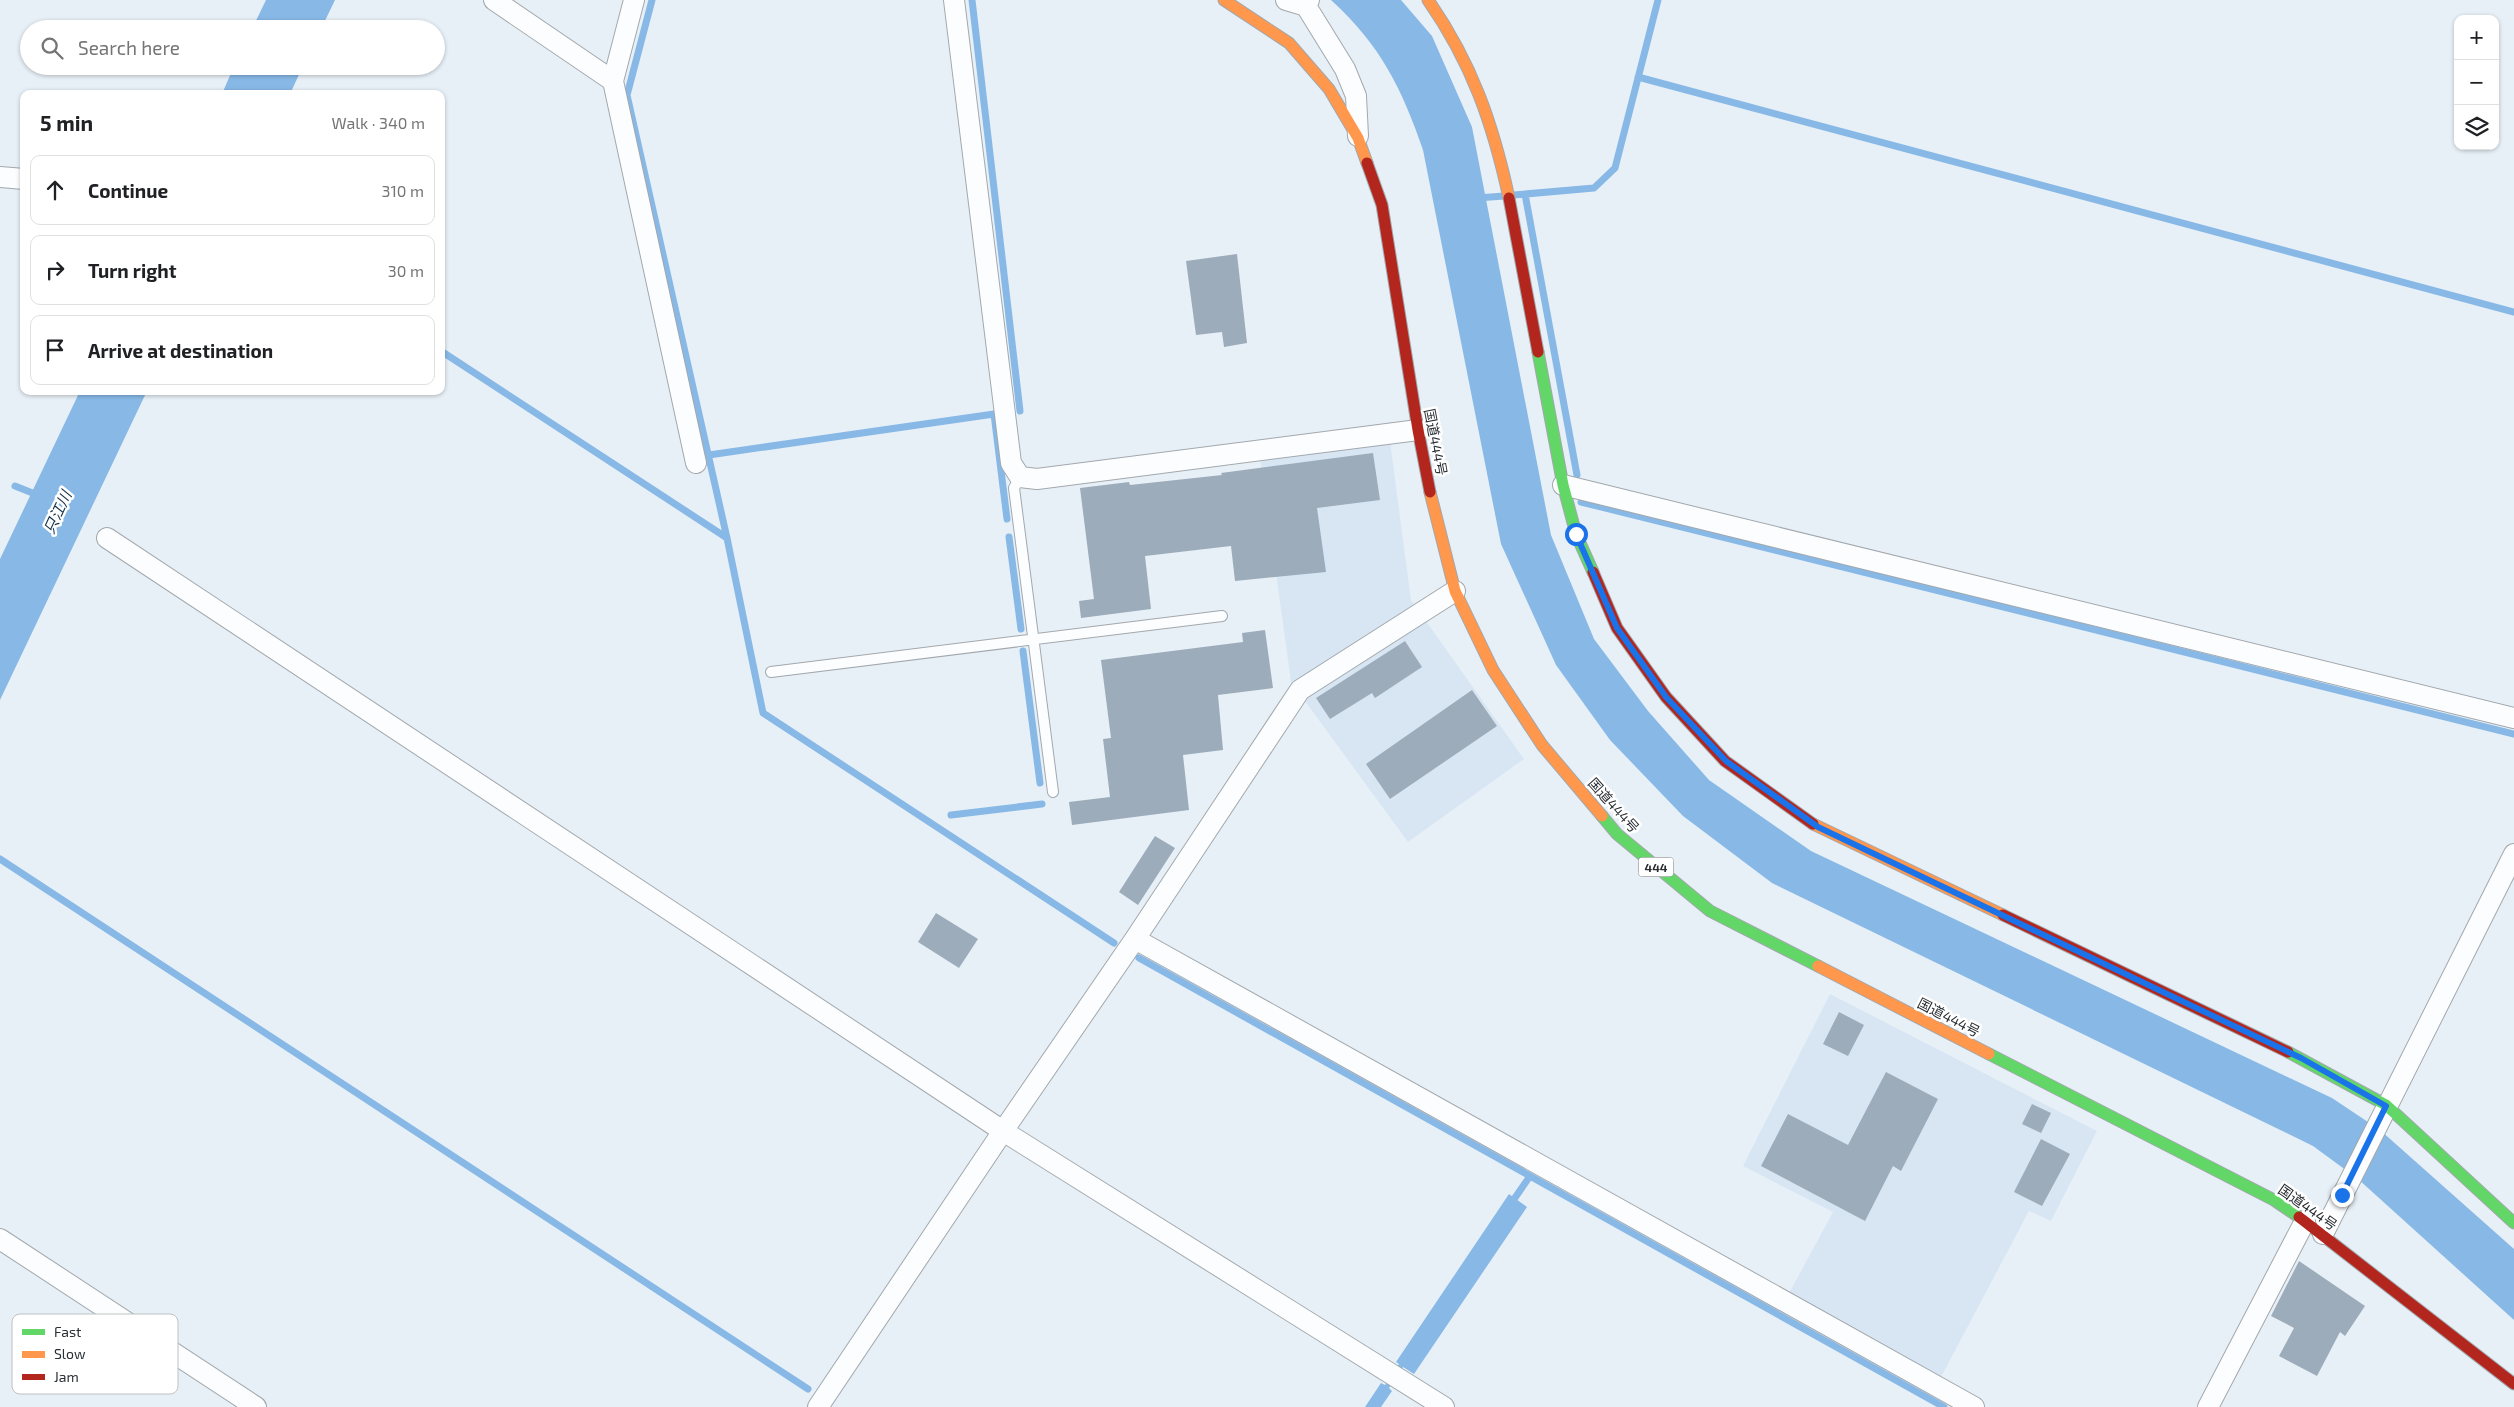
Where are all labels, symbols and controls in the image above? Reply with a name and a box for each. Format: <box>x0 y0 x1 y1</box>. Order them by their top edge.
map controls <box>2454 15 2499 150</box>
button: + <box>2454 15 2499 60</box>
search box <box>20 20 445 75</box>
icon: search <box>38 34 66 62</box>
text: Search here <box>78 36 180 59</box>
button: − <box>2454 60 2499 105</box>
button: layers <box>2454 105 2499 150</box>
text: 5 min <box>40 110 93 135</box>
text: Walk · 340 m <box>332 113 425 132</box>
icon: ahead <box>41 176 69 204</box>
text: Continue <box>88 179 168 202</box>
text: 310 m <box>382 181 424 200</box>
icon: right <box>41 256 69 284</box>
text: Turn right <box>88 259 176 282</box>
text: 30 m <box>388 261 424 280</box>
icon: arrive <box>41 336 69 364</box>
text: Arrive at destination <box>88 339 273 362</box>
street label: 国道444号 <box>1421 407 1451 477</box>
water label: 只江川 <box>39 486 76 536</box>
route start <box>1565 523 1588 546</box>
street label: 国道444号 <box>1585 774 1643 836</box>
road number: 444 <box>1638 858 1674 876</box>
street label: 国道444号 <box>1915 994 1983 1040</box>
street label: 国道444号 <box>2275 1181 2341 1233</box>
route end <box>2331 1184 2354 1207</box>
legend <box>12 1314 178 1394</box>
text: Fast <box>54 1323 81 1340</box>
text: Slow <box>54 1345 86 1362</box>
text: Jam <box>54 1368 79 1385</box>

